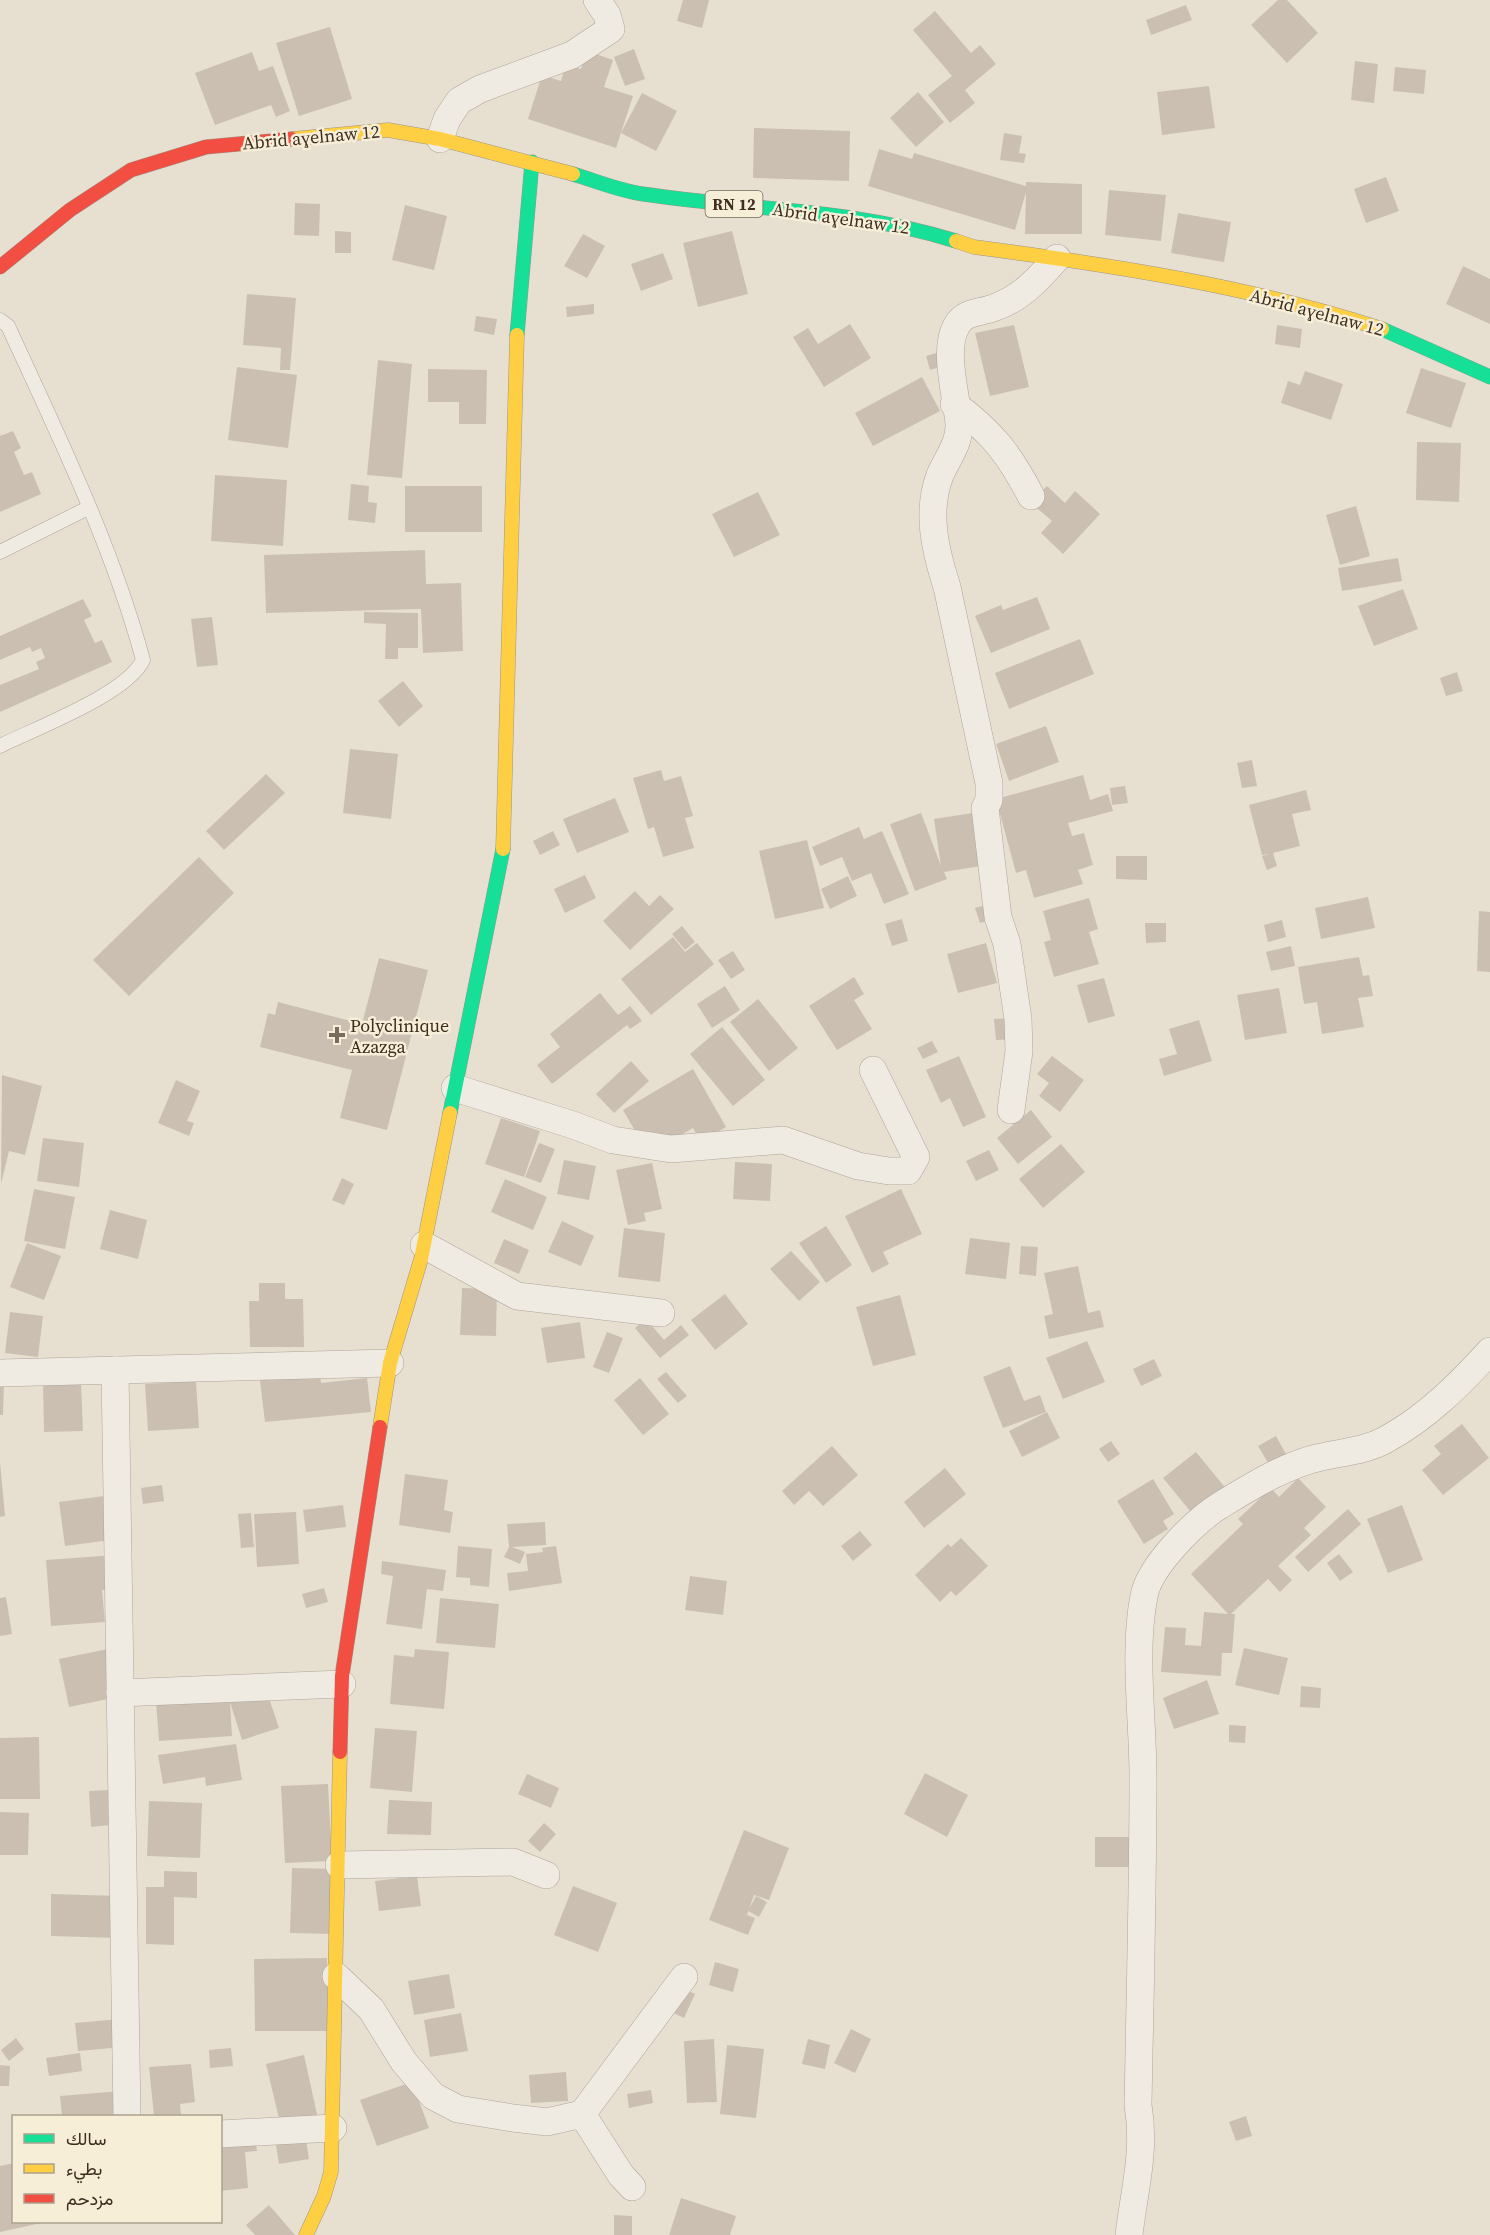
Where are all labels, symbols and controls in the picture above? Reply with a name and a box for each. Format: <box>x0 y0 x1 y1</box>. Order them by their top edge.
street label: Abrid aɣelnaw 12 <box>241 119 381 155</box>
road number: RN 12 <box>706 191 762 217</box>
street label: Abrid aɣelnaw 12 <box>771 196 911 240</box>
street label: Abrid aɣelnaw 12 <box>1247 282 1387 342</box>
place label: Polyclinique Azazga <box>350 1013 449 1059</box>
marker: Polyclinique Azazga <box>328 1026 346 1044</box>
legend <box>12 2115 222 2223</box>
text: سالك <box>66 2126 106 2151</box>
text: بطيء <box>66 2156 102 2184</box>
text: مزدحم <box>66 2186 113 2211</box>

